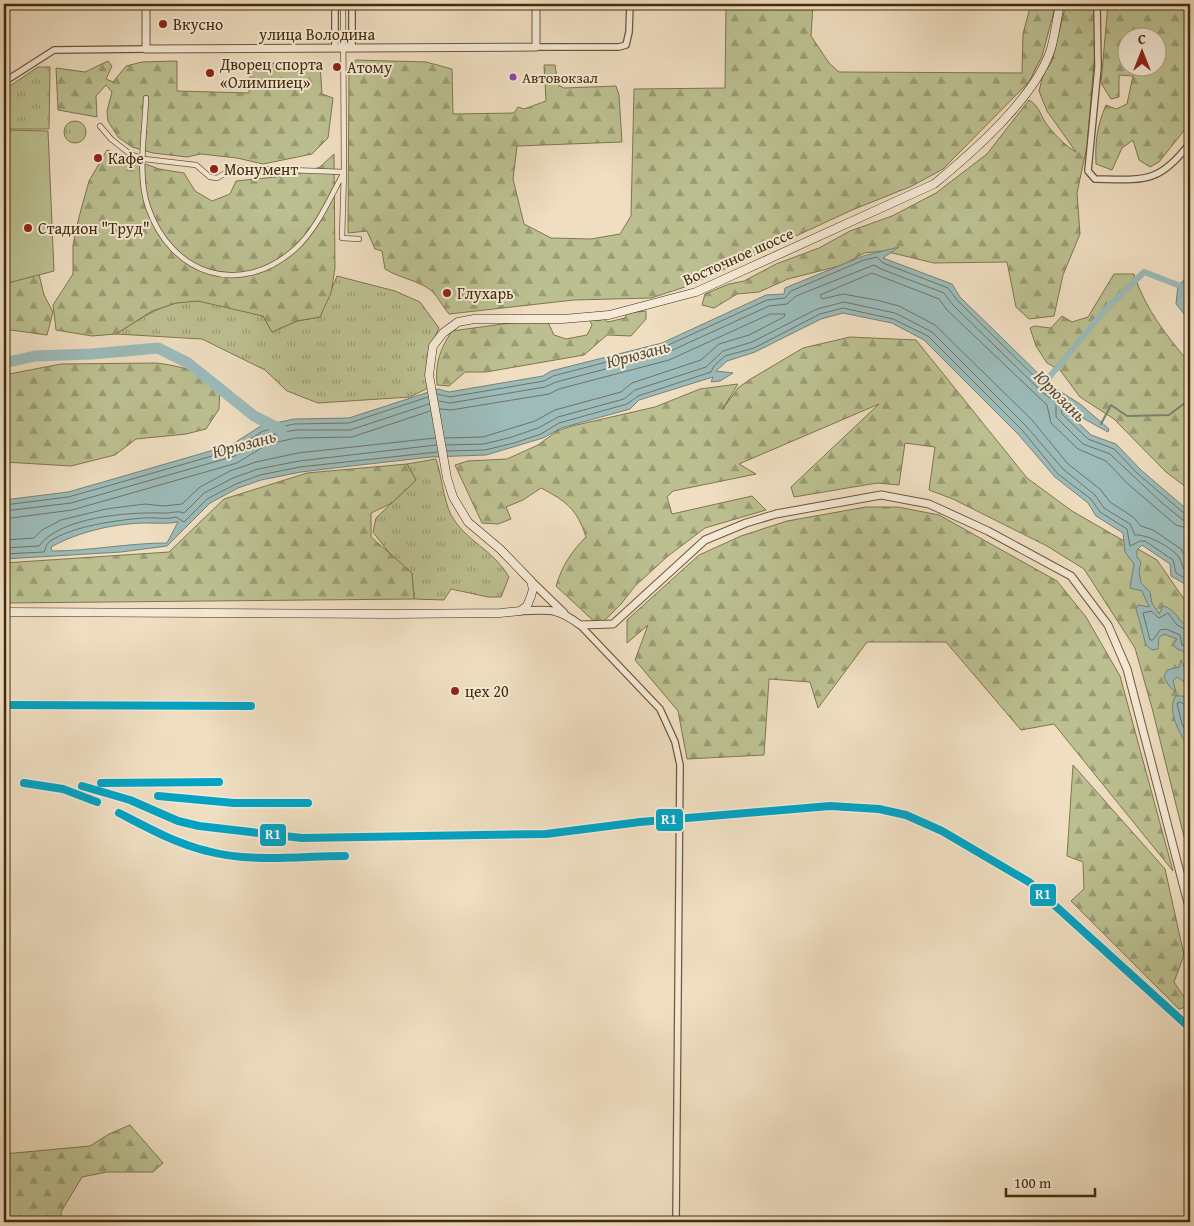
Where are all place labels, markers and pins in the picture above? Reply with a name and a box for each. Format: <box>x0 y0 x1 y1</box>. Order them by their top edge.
place label: Вкусно <box>173 12 223 36</box>
marker: Вкусно <box>157 18 169 30</box>
place label: Дворец спорта «Олимпиец» <box>219 52 324 94</box>
place label: Атому <box>347 55 392 79</box>
marker: Атому <box>331 61 343 73</box>
marker: Дворец спорта «Олимпиец» <box>204 67 216 79</box>
place label: Автовокзал <box>522 67 598 88</box>
marker: Автовокзал <box>508 72 518 82</box>
place label: Кафе <box>108 146 144 170</box>
marker: Кафе <box>92 152 104 164</box>
place label: Монумент <box>224 157 298 181</box>
marker: Монумент <box>208 163 220 175</box>
place label: Стадион "Труд" <box>38 216 150 240</box>
marker: Стадион "Труд" <box>22 222 34 234</box>
place label: Глухарь <box>457 281 514 305</box>
marker: Глухарь <box>441 287 453 299</box>
place label: цех 20 <box>465 679 509 703</box>
marker: цех 20 <box>449 685 461 697</box>

